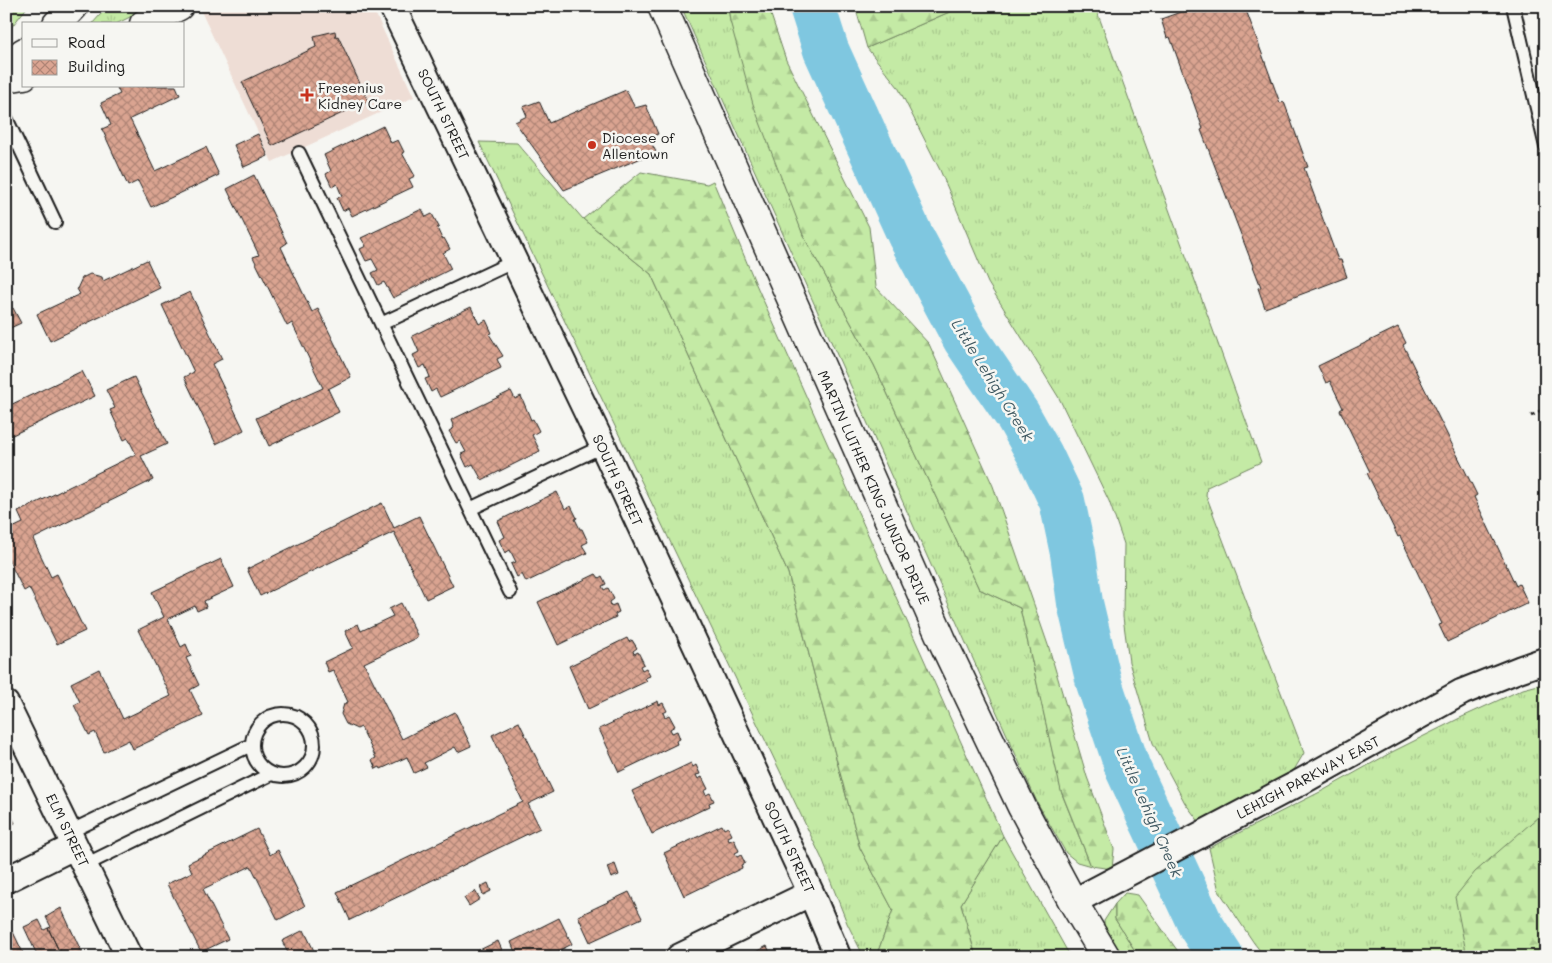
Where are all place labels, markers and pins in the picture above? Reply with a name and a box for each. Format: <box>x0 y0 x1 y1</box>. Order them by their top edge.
place label: Fresenius Kidney Care <box>318 78 402 113</box>
marker: Fresenius Kidney Care <box>300 88 314 102</box>
place label: Diocese of Allentown <box>602 128 675 163</box>
marker: Diocese of Allentown <box>586 139 598 151</box>

